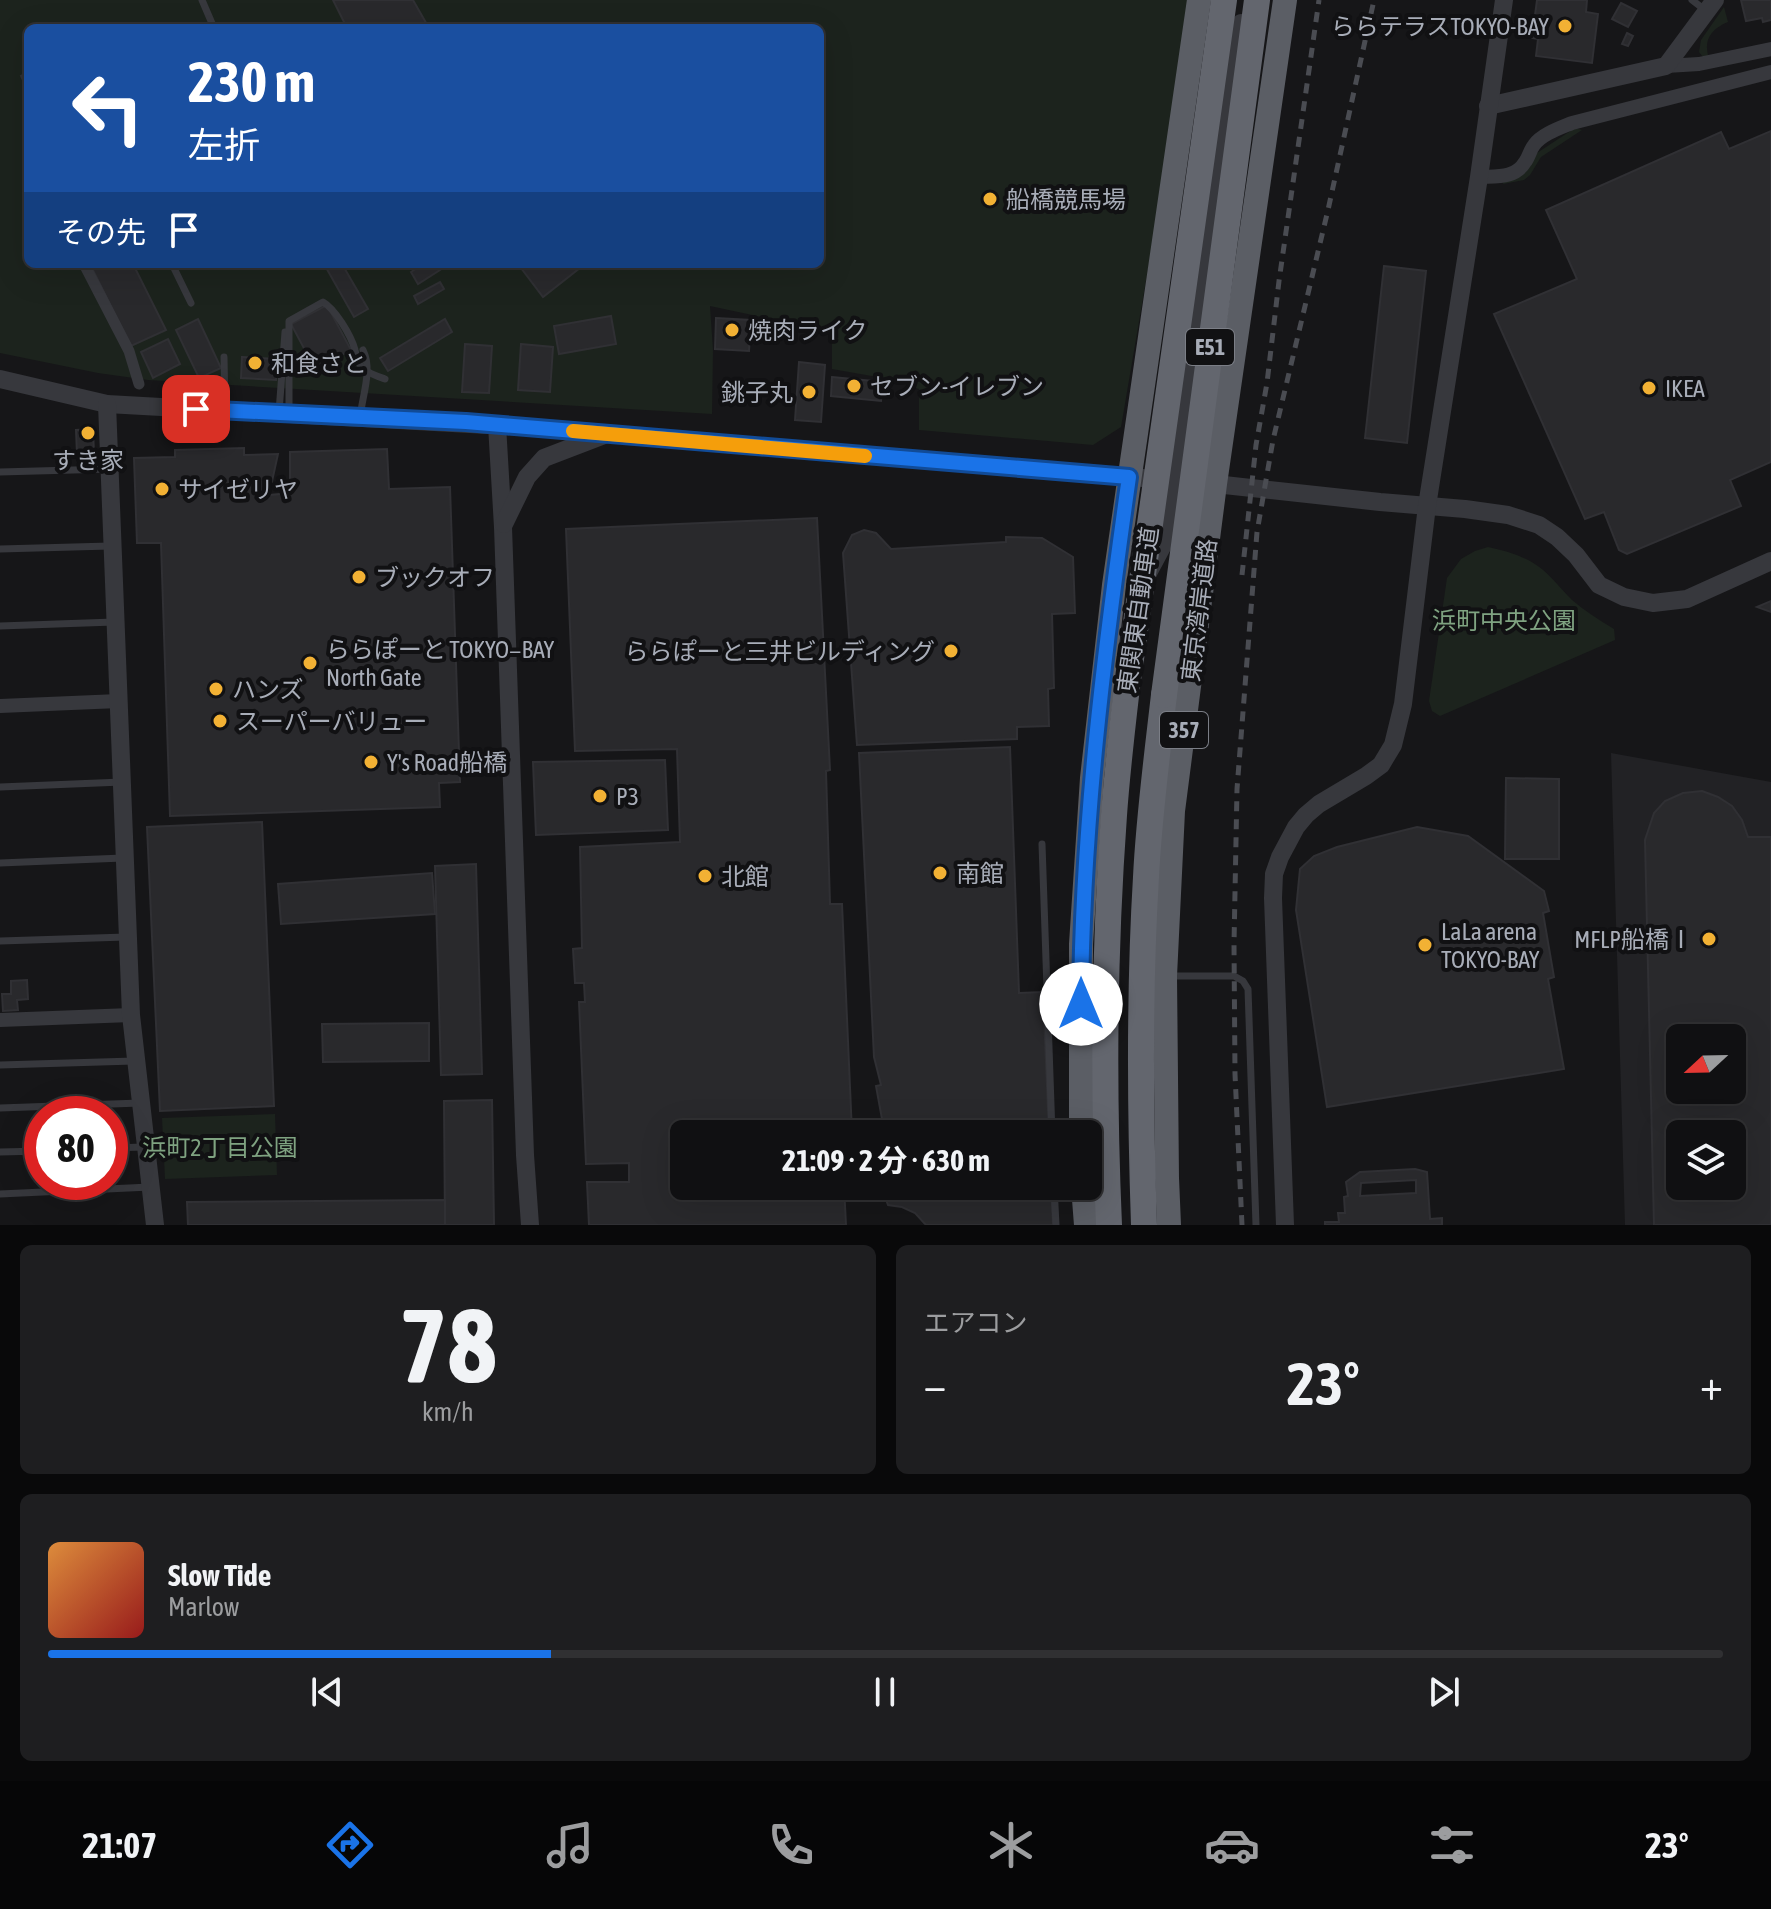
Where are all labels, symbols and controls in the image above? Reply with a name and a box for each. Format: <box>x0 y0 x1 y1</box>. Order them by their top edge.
place label: ららテラスTOKYO-BAY <box>1331 13 1549 40</box>
marker: ららテラスTOKYO-BAY <box>1556 17 1574 35</box>
text: 230 m <box>188 50 315 114</box>
icon: left <box>56 56 160 160</box>
text: 左折 <box>188 124 260 166</box>
place label: 船橋競馬場 <box>1006 186 1126 213</box>
marker: 船橋競馬場 <box>981 190 999 208</box>
icon: arrive <box>162 208 206 252</box>
text: その先 <box>56 215 146 249</box>
place label: 焼肉ライク <box>748 317 868 344</box>
marker: 焼肉ライク <box>723 321 741 339</box>
road number: E51 <box>1186 329 1234 365</box>
place label: 和食さと <box>271 350 367 377</box>
marker: 和食さと <box>246 354 264 372</box>
place label: セブン-イレブン <box>870 373 1044 400</box>
pin <box>162 375 230 443</box>
place label: IKEA <box>1665 375 1705 402</box>
marker: セブン-イレブン <box>845 377 863 395</box>
place label: 銚子丸 <box>721 379 793 406</box>
marker: IKEA <box>1640 379 1658 397</box>
marker: 銚子丸 <box>800 383 818 401</box>
icon: arrive <box>174 387 218 431</box>
marker: すき家 <box>79 424 97 442</box>
place label: すき家 <box>52 447 124 474</box>
place label: サイゼリヤ <box>178 476 298 503</box>
marker: サイゼリヤ <box>153 480 171 498</box>
street label: 東関東自動車道 <box>1113 525 1163 695</box>
street label: 東京湾岸道路 <box>1177 537 1221 683</box>
place label: ブックオフ <box>375 564 495 591</box>
marker: ブックオフ <box>350 568 368 586</box>
park label: 浜町中央公園 <box>1432 607 1576 634</box>
place label: ららぽーと TOKYO−BAY North Gate <box>326 636 555 691</box>
place label: ららぽーと三井ビルディング <box>625 638 935 665</box>
marker: ららぽーと三井ビルディング <box>942 642 960 660</box>
marker: ららぽーと TOKYO−BAY North Gate <box>301 654 319 672</box>
place label: ハンズ <box>232 676 304 703</box>
marker: ハンズ <box>207 680 225 698</box>
place label: スーパーバリュー <box>236 708 428 735</box>
marker: スーパーバリュー <box>211 712 229 730</box>
road number: 357 <box>1160 712 1208 748</box>
place label: Y's Road船橋 <box>387 749 507 776</box>
marker: Y's Road船橋 <box>362 753 380 771</box>
place label: P3 <box>616 783 639 810</box>
marker: P3 <box>591 787 609 805</box>
place label: 南館 <box>956 860 1004 887</box>
place label: 北館 <box>721 863 769 890</box>
marker: 南館 <box>931 864 949 882</box>
marker: 北館 <box>696 867 714 885</box>
place label: LaLa arena TOKYO-BAY <box>1441 918 1540 973</box>
place label: MFLP船橋Ⅰ <box>1574 926 1693 953</box>
marker: MFLP船橋Ⅰ <box>1700 930 1718 948</box>
marker: LaLa arena TOKYO-BAY <box>1416 936 1434 954</box>
position arrow <box>1039 962 1123 1046</box>
north arrow <box>1666 1024 1746 1104</box>
map controls <box>1666 1024 1746 1200</box>
speed limit sign: 80 <box>24 1096 128 1200</box>
button: layers <box>1666 1120 1746 1200</box>
park label: 浜町2丁目公園 <box>142 1134 298 1161</box>
text: 21:09 · 2 分 · 630 m <box>782 1143 990 1177</box>
text: 78 <box>399 1285 497 1404</box>
text: エアコン <box>924 1308 1028 1338</box>
text: 23° <box>1287 1349 1360 1418</box>
text: − <box>924 1359 946 1409</box>
text: + <box>1700 1359 1723 1409</box>
text: km/h <box>422 1397 474 1427</box>
text: Slow Tide <box>168 1558 271 1592</box>
text: Marlow <box>168 1592 239 1622</box>
icon: previous <box>305 1670 349 1714</box>
icon: pause <box>863 1670 907 1714</box>
icon: next <box>1422 1670 1466 1714</box>
icon: directions <box>322 1817 378 1873</box>
icon: music <box>542 1817 598 1873</box>
icon: phone <box>763 1817 819 1873</box>
icon: climate <box>983 1817 1039 1873</box>
icon: car <box>1204 1817 1260 1873</box>
icon: filters <box>1424 1817 1480 1873</box>
text: 21:07 <box>82 1824 157 1866</box>
text: 23° <box>1645 1824 1689 1866</box>

